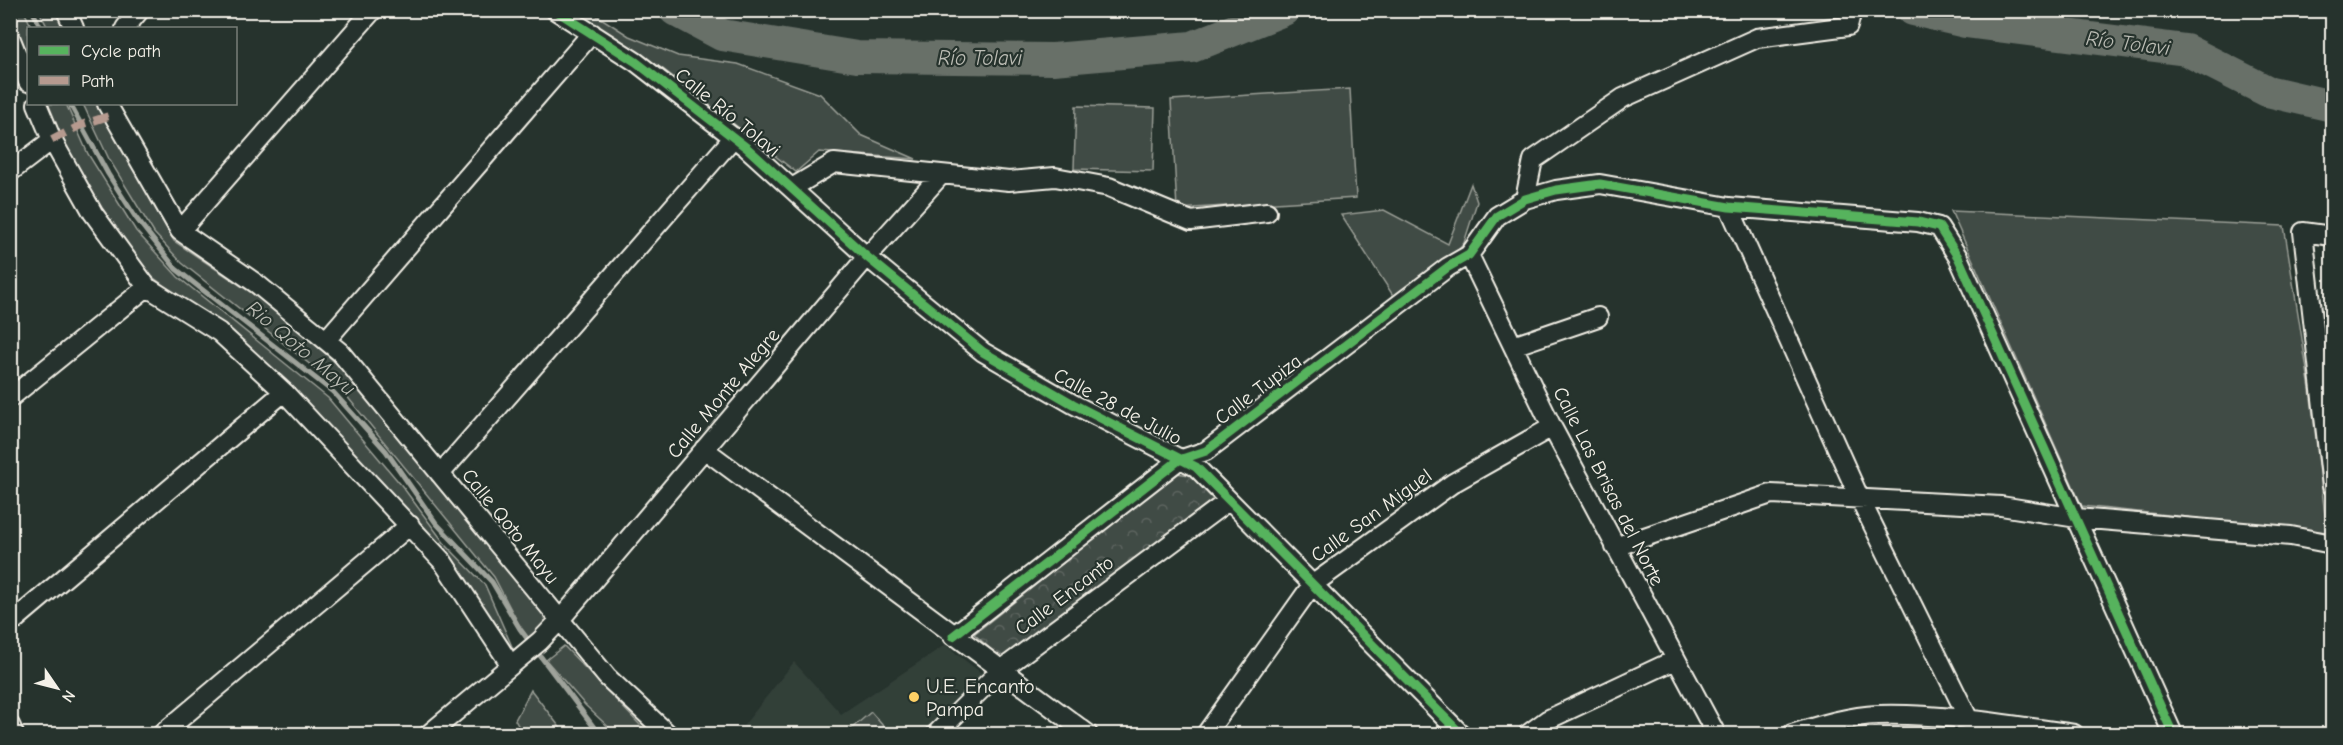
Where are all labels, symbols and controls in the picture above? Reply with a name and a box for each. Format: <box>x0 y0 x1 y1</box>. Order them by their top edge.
water label: Río Tolavi <box>2085 26 2172 60</box>
legend <box>27 27 237 105</box>
text: Cycle path <box>81 41 161 62</box>
water label: Río Tolavi <box>938 46 1023 70</box>
street label: Calle Río Tolavi <box>670 63 785 162</box>
text: Path <box>81 71 114 92</box>
water label: Rio Qoto Mayu <box>242 296 360 400</box>
street label: Calle Monte Alegre <box>662 324 784 463</box>
street label: Calle Tupiza <box>1210 349 1306 429</box>
street label: Calle 28 de Julio <box>1050 363 1186 450</box>
street label: Calle Las Brisas del Norte <box>1548 383 1669 589</box>
street label: Calle Qoto Mayu <box>457 464 564 588</box>
street label: Calle San Miguel <box>1306 464 1436 567</box>
street label: Calle Encanto <box>1010 551 1118 640</box>
north arrow <box>27 658 87 718</box>
place label: U.E. Encanto Pampa <box>926 675 1035 721</box>
text: N <box>58 687 79 705</box>
marker: U.E. Encanto Pampa <box>907 690 921 704</box>

